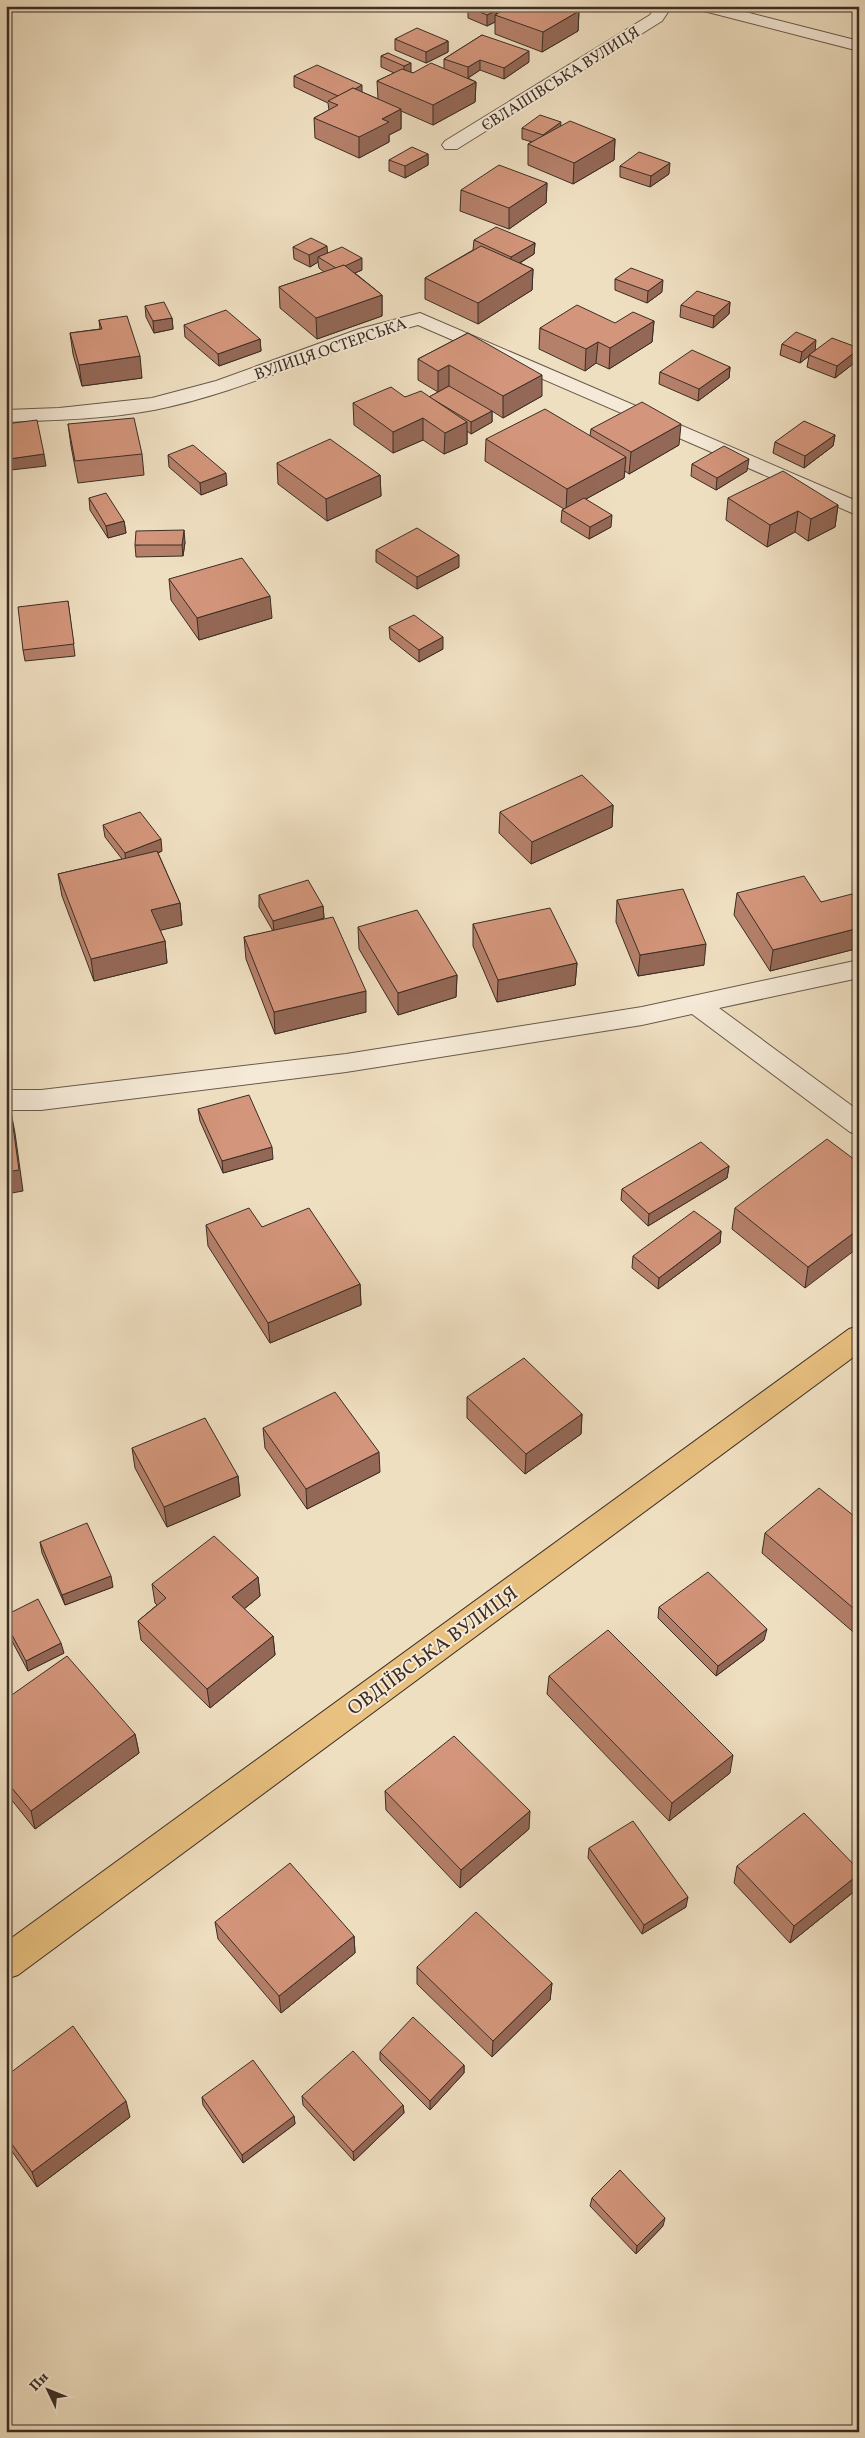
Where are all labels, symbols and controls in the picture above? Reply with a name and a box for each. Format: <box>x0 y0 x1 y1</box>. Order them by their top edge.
street label: ЄВЛАШІВСЬКА ВУЛИЦЯ <box>478 22 644 137</box>
street label: ВУЛИЦЯ ОСТЕРСЬКА <box>252 314 410 386</box>
street label: ОВДІЇВСЬКА ВУЛИЦЯ <box>342 1580 524 1723</box>
north arrow <box>22 2366 72 2416</box>
text: Пн <box>26 2368 53 2396</box>

